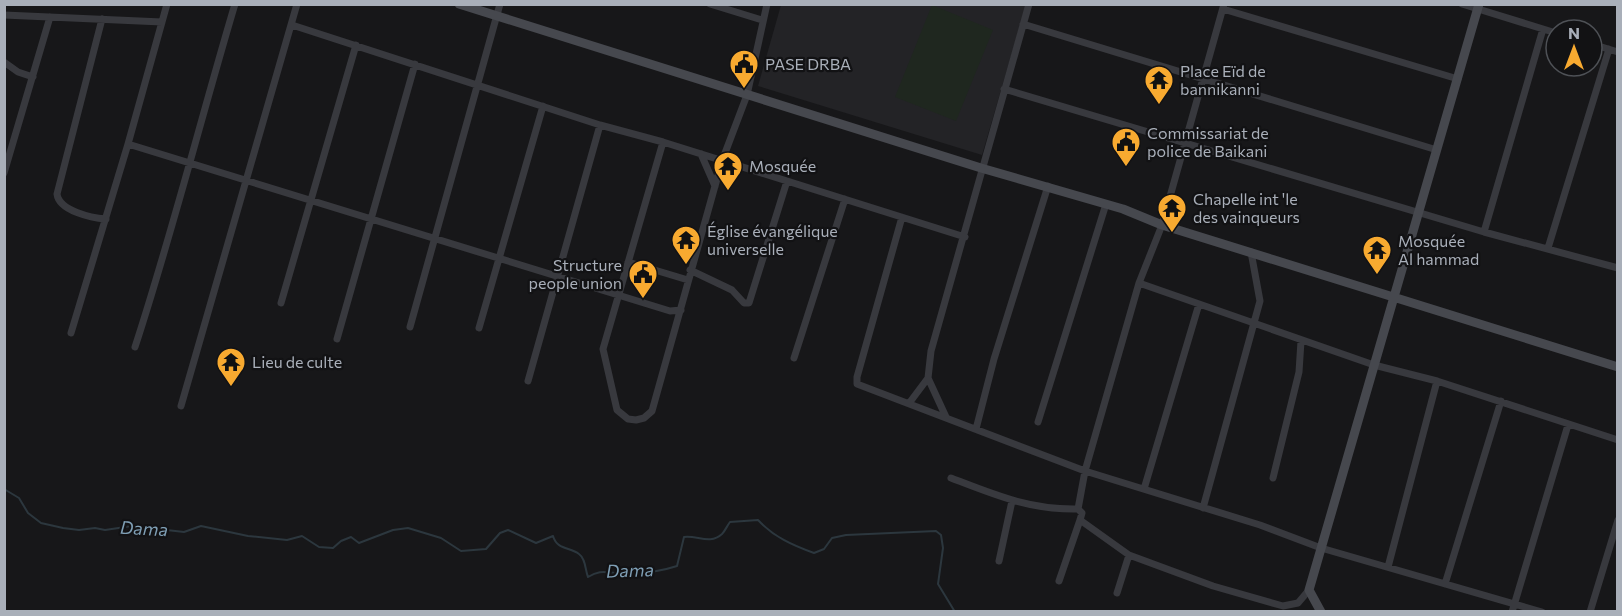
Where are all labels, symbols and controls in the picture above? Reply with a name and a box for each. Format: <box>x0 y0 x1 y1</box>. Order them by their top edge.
north arrow <box>1544 18 1604 78</box>
text: N <box>1568 23 1580 42</box>
public building icon: PASE DRBA <box>728 48 760 90</box>
place label: PASE DRBA <box>765 54 851 73</box>
place label: Place Eïd de bannikanni <box>1180 61 1266 98</box>
temple icon: Place Eïd de bannikanni <box>1143 64 1175 106</box>
place label: Commissariat de police de Baikani <box>1147 123 1269 160</box>
public building icon: Commissariat de police de Baikani <box>1110 126 1142 168</box>
temple icon: Mosquée <box>712 150 744 192</box>
place label: Mosquée <box>749 156 816 175</box>
place label: Chapelle int 'le des vainqueurs <box>1193 189 1300 226</box>
temple icon: Chapelle int 'le des vainqueurs <box>1156 192 1188 234</box>
place label: Église évangélique universelle <box>707 221 838 258</box>
temple icon: Église évangélique universelle <box>670 224 702 266</box>
place label: Mosquée Al hammad <box>1398 231 1479 268</box>
temple icon: Mosquée Al hammad <box>1361 234 1393 276</box>
place label: Structure people union <box>529 255 622 292</box>
public building icon: Structure people union <box>627 258 659 300</box>
temple icon: Lieu de culte <box>215 346 247 388</box>
place label: Lieu de culte <box>252 352 342 371</box>
water label: Dama <box>120 516 168 540</box>
water label: Dama <box>606 558 654 582</box>

